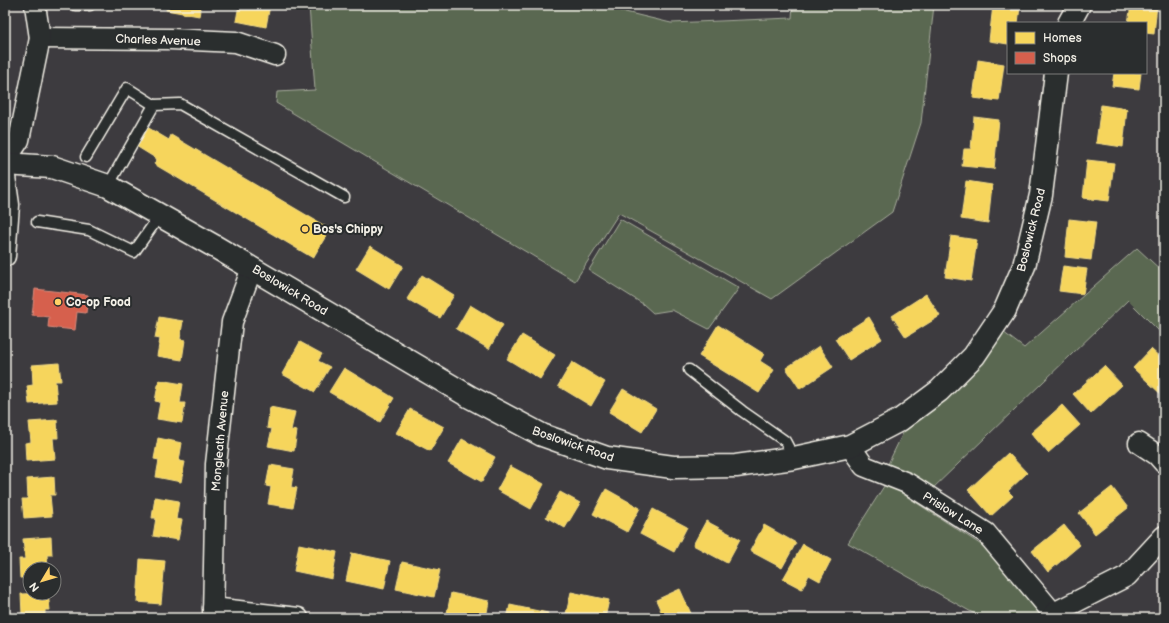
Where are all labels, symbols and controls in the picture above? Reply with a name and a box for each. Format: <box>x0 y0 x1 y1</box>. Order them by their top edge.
legend <box>1007 22 1147 74</box>
text: Homes <box>1043 31 1082 46</box>
street label: Charles Avenue <box>115 32 201 49</box>
text: Shops <box>1043 51 1077 66</box>
street label: Boslowick Road <box>1014 187 1049 274</box>
place label: Bos's Chippy <box>313 222 383 237</box>
marker: Bos's Chippy <box>300 224 310 234</box>
street label: Boslowick Road <box>249 262 330 319</box>
place label: Co-op Food <box>66 295 131 310</box>
marker: Co-op Food <box>53 297 63 307</box>
street label: Mongleath Avenue <box>209 390 232 492</box>
street label: Boslowick Road <box>530 423 616 466</box>
street label: Prislow Lane <box>920 489 986 538</box>
north arrow <box>22 561 62 601</box>
text: N <box>27 580 42 594</box>

